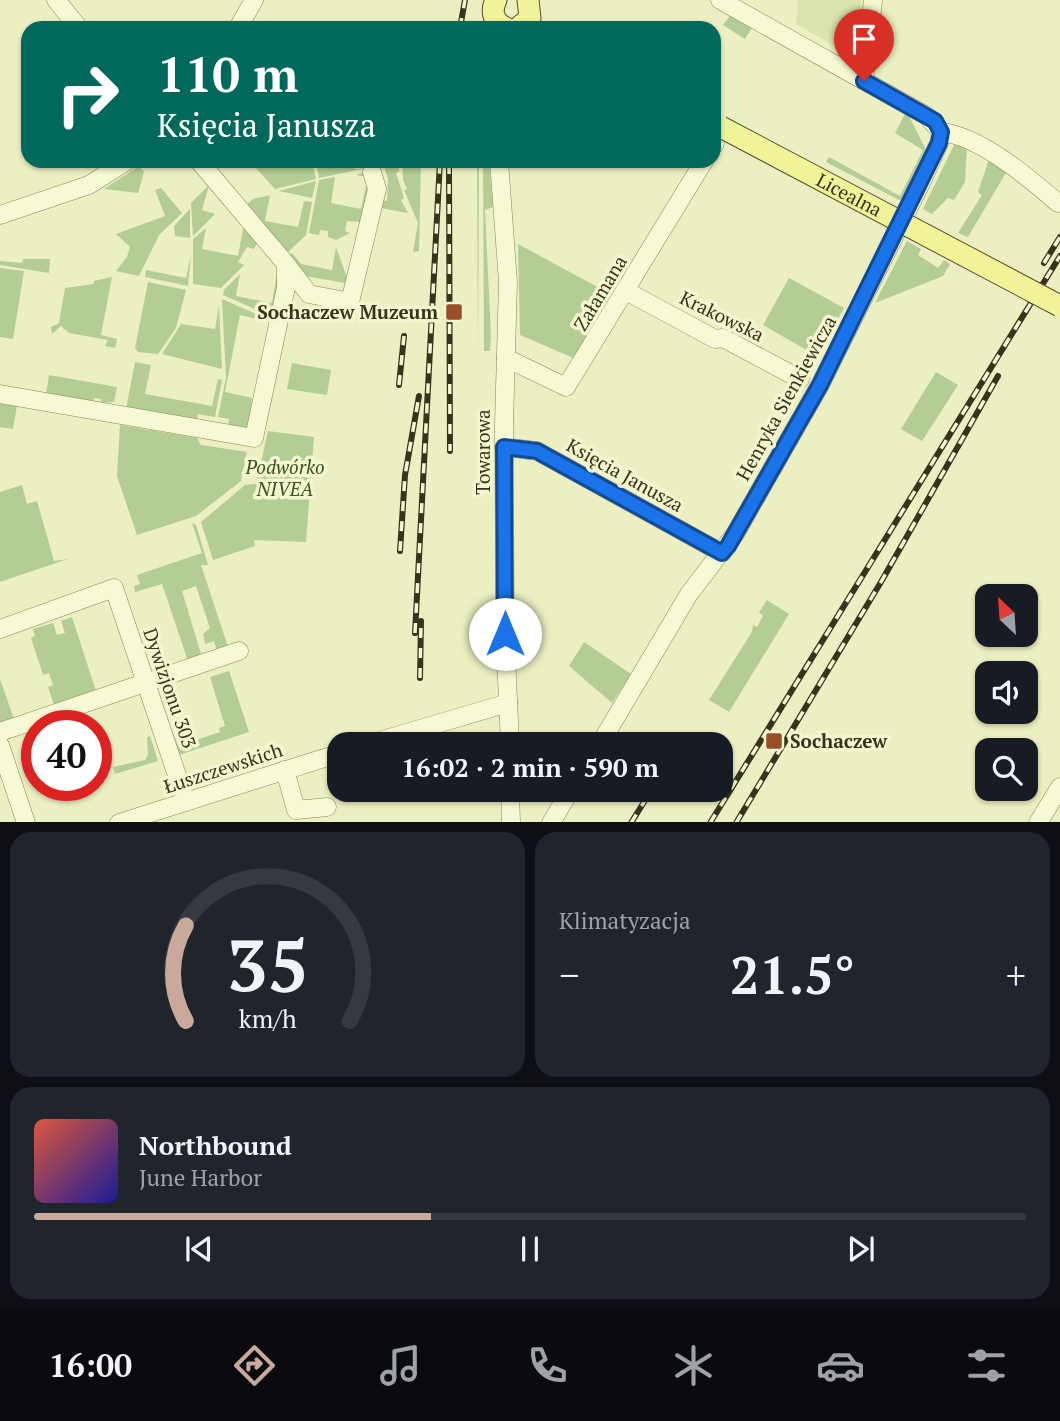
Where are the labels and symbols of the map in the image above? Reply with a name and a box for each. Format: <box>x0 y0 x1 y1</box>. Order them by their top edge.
pin <box>834 9 894 81</box>
street label: Licealna <box>812 167 887 222</box>
street label: Załamana <box>567 250 632 335</box>
street label: Krakowska <box>676 284 769 347</box>
place label: Sochaczew Muzeum <box>257 299 438 324</box>
marker: Sochaczew Muzeum <box>444 302 464 322</box>
street label: Henryka Sienkiewicza <box>730 311 841 485</box>
street label: Towarowa <box>470 409 495 495</box>
street label: Księcia Janusza <box>562 432 688 517</box>
park label: Podwórko NIVEA <box>244 454 325 501</box>
north arrow <box>975 584 1038 648</box>
position arrow <box>468 597 542 671</box>
street label: Dywizjonu 303 <box>138 624 203 751</box>
speed limit sign: 40 <box>21 710 112 801</box>
place label: Sochaczew <box>790 728 888 753</box>
marker: Sochaczew <box>764 731 784 751</box>
street label: Łuszczewskich <box>160 737 285 798</box>

